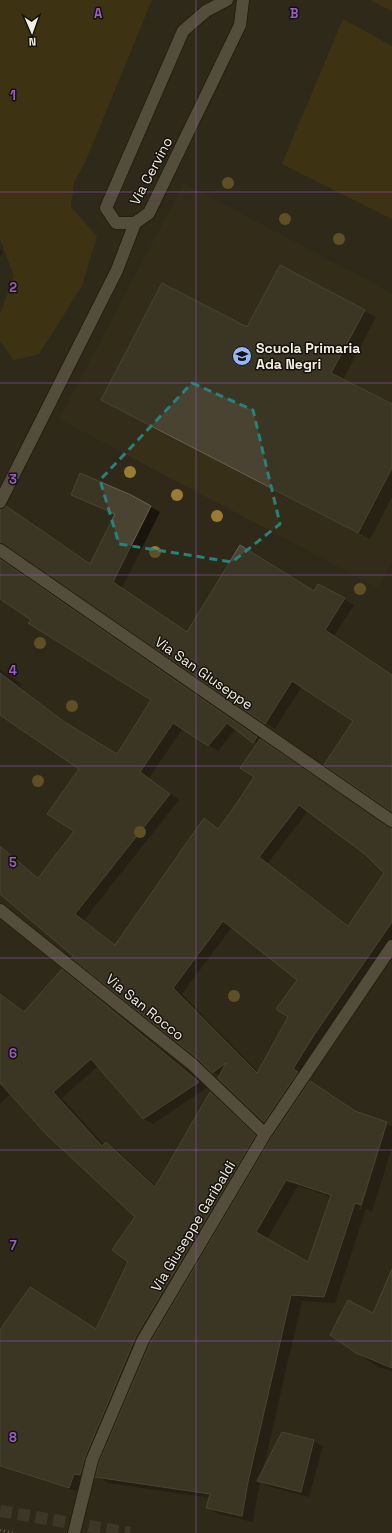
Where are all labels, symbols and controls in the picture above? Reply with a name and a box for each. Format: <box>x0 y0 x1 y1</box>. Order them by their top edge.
text: A <box>94 5 103 22</box>
text: B <box>290 5 299 22</box>
north arrow <box>12 12 52 52</box>
text: N <box>28 35 36 49</box>
text: 1 <box>10 87 16 104</box>
street label: Via Cervino <box>126 134 176 208</box>
text: 2 <box>9 279 17 296</box>
place label: Scuola Primaria Ada Negri <box>256 339 360 373</box>
school or university icon: Scuola Primaria Ada Negri <box>231 345 253 367</box>
text: 3 <box>9 471 17 488</box>
street label: Via San Giuseppe <box>151 632 257 714</box>
text: 4 <box>9 662 17 679</box>
text: 5 <box>9 854 17 871</box>
street label: Via San Rocco <box>102 970 188 1044</box>
text: 6 <box>9 1045 17 1062</box>
street label: Via Giuseppe Garibaldi <box>147 1157 239 1295</box>
text: 7 <box>9 1237 17 1254</box>
text: 8 <box>9 1429 17 1446</box>

